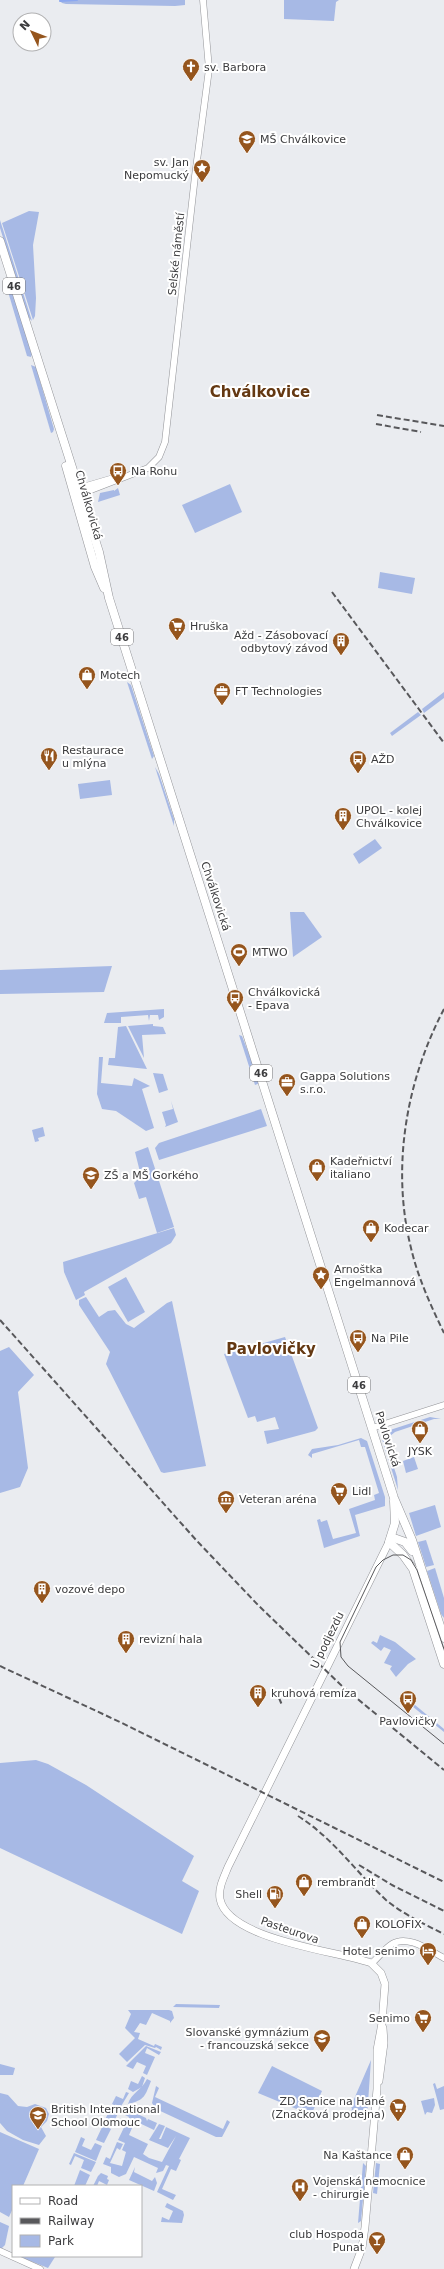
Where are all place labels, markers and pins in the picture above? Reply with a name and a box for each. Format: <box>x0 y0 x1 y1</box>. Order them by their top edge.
church icon: sv. Barbora <box>181 57 201 82</box>
place label: sv. Barbora <box>204 61 266 74</box>
school or university icon: MŠ Chválkovice <box>237 129 257 154</box>
place label: MŠ Chválkovice <box>260 133 346 146</box>
place label: sv. Jan Nepomucký <box>124 156 189 182</box>
place icon: sv. Jan Nepomucký <box>192 158 212 183</box>
bus stop icon: Na Rohu <box>108 461 128 486</box>
place label: Na Rohu <box>131 465 177 478</box>
supermarket icon: Hruška <box>167 616 187 641</box>
place label: Hruška <box>190 620 228 633</box>
place label: Ažd - Zásobovací odbytový závod <box>234 629 329 655</box>
building icon: Ažd - Zásobovací odbytový závod <box>331 631 351 656</box>
shop icon: Motech <box>77 665 97 690</box>
place label: Motech <box>100 669 140 682</box>
office icon: FT Technologies <box>212 681 232 706</box>
place label: FT Technologies <box>235 685 322 698</box>
place label: Restaurace u mlýna <box>62 744 124 770</box>
restaurant icon: Restaurace u mlýna <box>39 746 59 771</box>
bus stop icon: AŽD <box>348 749 368 774</box>
place label: AŽD <box>371 753 395 766</box>
place label: UPOL - kolej Chválkovice <box>356 804 422 830</box>
building icon: UPOL - kolej Chválkovice <box>333 806 353 831</box>
sports icon: MTWO <box>229 942 249 967</box>
place label: MTWO <box>252 946 288 959</box>
place label: Chválkovická - Epava <box>248 986 320 1012</box>
bus stop icon: Chválkovická - Epava <box>225 988 245 1013</box>
place label: Gappa Solutions s.r.o. <box>300 1070 390 1096</box>
office icon: Gappa Solutions s.r.o. <box>277 1072 297 1097</box>
place label: Kadeřnictví italiano <box>330 1155 393 1181</box>
shop icon: Kadeřnictví italiano <box>307 1157 327 1182</box>
school or university icon: ZŠ a MŠ Gorkého <box>81 1165 101 1190</box>
place label: ZŠ a MŠ Gorkého <box>104 1169 199 1182</box>
shop icon: Kodecar <box>361 1218 381 1243</box>
place label: Kodecar <box>384 1222 429 1235</box>
place label: Arnoštka Engelmannová <box>334 1263 416 1289</box>
place icon: Arnoštka Engelmannová <box>311 1265 331 1290</box>
bus stop icon: Na Pile <box>348 1328 368 1353</box>
place label: Na Pile <box>371 1332 409 1345</box>
shop icon: JYSK <box>410 1419 430 1444</box>
place label: JYSK <box>407 1445 433 1458</box>
supermarket icon: Lidl <box>329 1481 349 1506</box>
place label: Lidl <box>352 1485 371 1498</box>
museum icon: Veteran aréna <box>216 1489 236 1514</box>
place label: Veteran aréna <box>239 1493 317 1506</box>
building icon: vozové depo <box>32 1579 52 1604</box>
place label: vozové depo <box>55 1583 125 1596</box>
building icon: revizní hala <box>116 1629 136 1654</box>
place label: revizní hala <box>139 1633 202 1646</box>
building icon: kruhová remíza <box>248 1683 268 1708</box>
place label: kruhová remíza <box>271 1687 357 1700</box>
bus stop icon: Pavlovičky <box>398 1689 418 1714</box>
place label: Pavlovičky <box>379 1715 437 1728</box>
shop icon: rembrandt <box>294 1872 314 1897</box>
place label: rembrandt <box>317 1876 376 1889</box>
fuel station icon: Shell <box>265 1884 285 1909</box>
place label: Shell <box>235 1888 262 1901</box>
shop icon: KOLOFIX <box>352 1914 372 1939</box>
place label: KOLOFIX <box>375 1918 422 1931</box>
hotel icon: Hotel senimo <box>418 1941 438 1966</box>
place label: Hotel senimo <box>342 1945 415 1958</box>
supermarket icon: Senimo <box>413 2008 433 2033</box>
place label: Senimo <box>369 2012 410 2025</box>
place label: Slovanské gymnázium - francouzská sekce <box>186 2026 309 2052</box>
school or university icon: Slovanské gymnázium - francouzská sekce <box>312 2028 332 2053</box>
place label: ZD Senice na Hané (Značková prodejna) <box>271 2095 385 2121</box>
supermarket icon: ZD Senice na Hané (Značková prodejna) <box>388 2097 408 2122</box>
place label: British International School Olomouc <box>51 2103 160 2129</box>
school or university icon: British International School Olomouc <box>28 2105 48 2130</box>
shop icon: Na Kaštance <box>395 2145 415 2170</box>
place label: Na Kaštance <box>323 2149 392 2162</box>
place label: Vojenská nemocnice - chirurgie <box>313 2175 426 2201</box>
hospital icon: Vojenská nemocnice - chirurgie <box>290 2177 310 2202</box>
place label: club Hospoda Punat <box>289 2228 365 2254</box>
bar icon: club Hospoda Punat <box>367 2230 387 2255</box>

